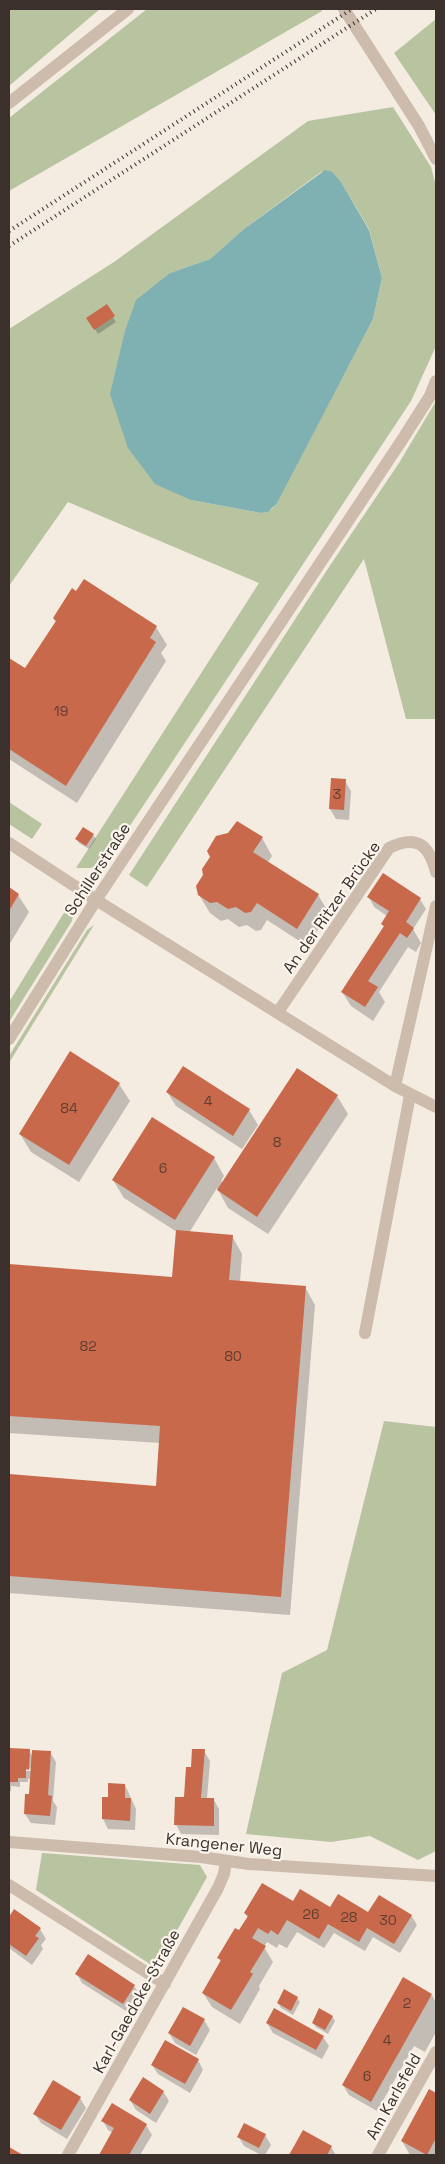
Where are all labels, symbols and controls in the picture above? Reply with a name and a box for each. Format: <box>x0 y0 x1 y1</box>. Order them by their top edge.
house number: 19 <box>54 702 68 720</box>
house number: 3 <box>333 785 341 803</box>
street label: Schillerstraße <box>60 819 135 920</box>
street label: An der Ritzer Brücke <box>278 837 385 977</box>
house number: 4 <box>204 1092 213 1110</box>
house number: 84 <box>60 1099 78 1117</box>
house number: 8 <box>273 1133 282 1151</box>
house number: 6 <box>159 1159 167 1177</box>
house number: 82 <box>79 1337 97 1355</box>
house number: 80 <box>224 1347 242 1365</box>
street label: Krangener Weg <box>165 1828 283 1861</box>
house number: 26 <box>302 1905 320 1923</box>
house number: 28 <box>340 1908 358 1926</box>
house number: 30 <box>379 1911 397 1929</box>
street label: Karl-Gaedcke-Straße <box>88 1925 185 2077</box>
house number: 2 <box>403 1994 411 2012</box>
house number: 4 <box>383 2031 392 2049</box>
street label: Am Karlsfeld <box>361 2049 426 2143</box>
house number: 6 <box>363 2067 371 2085</box>

